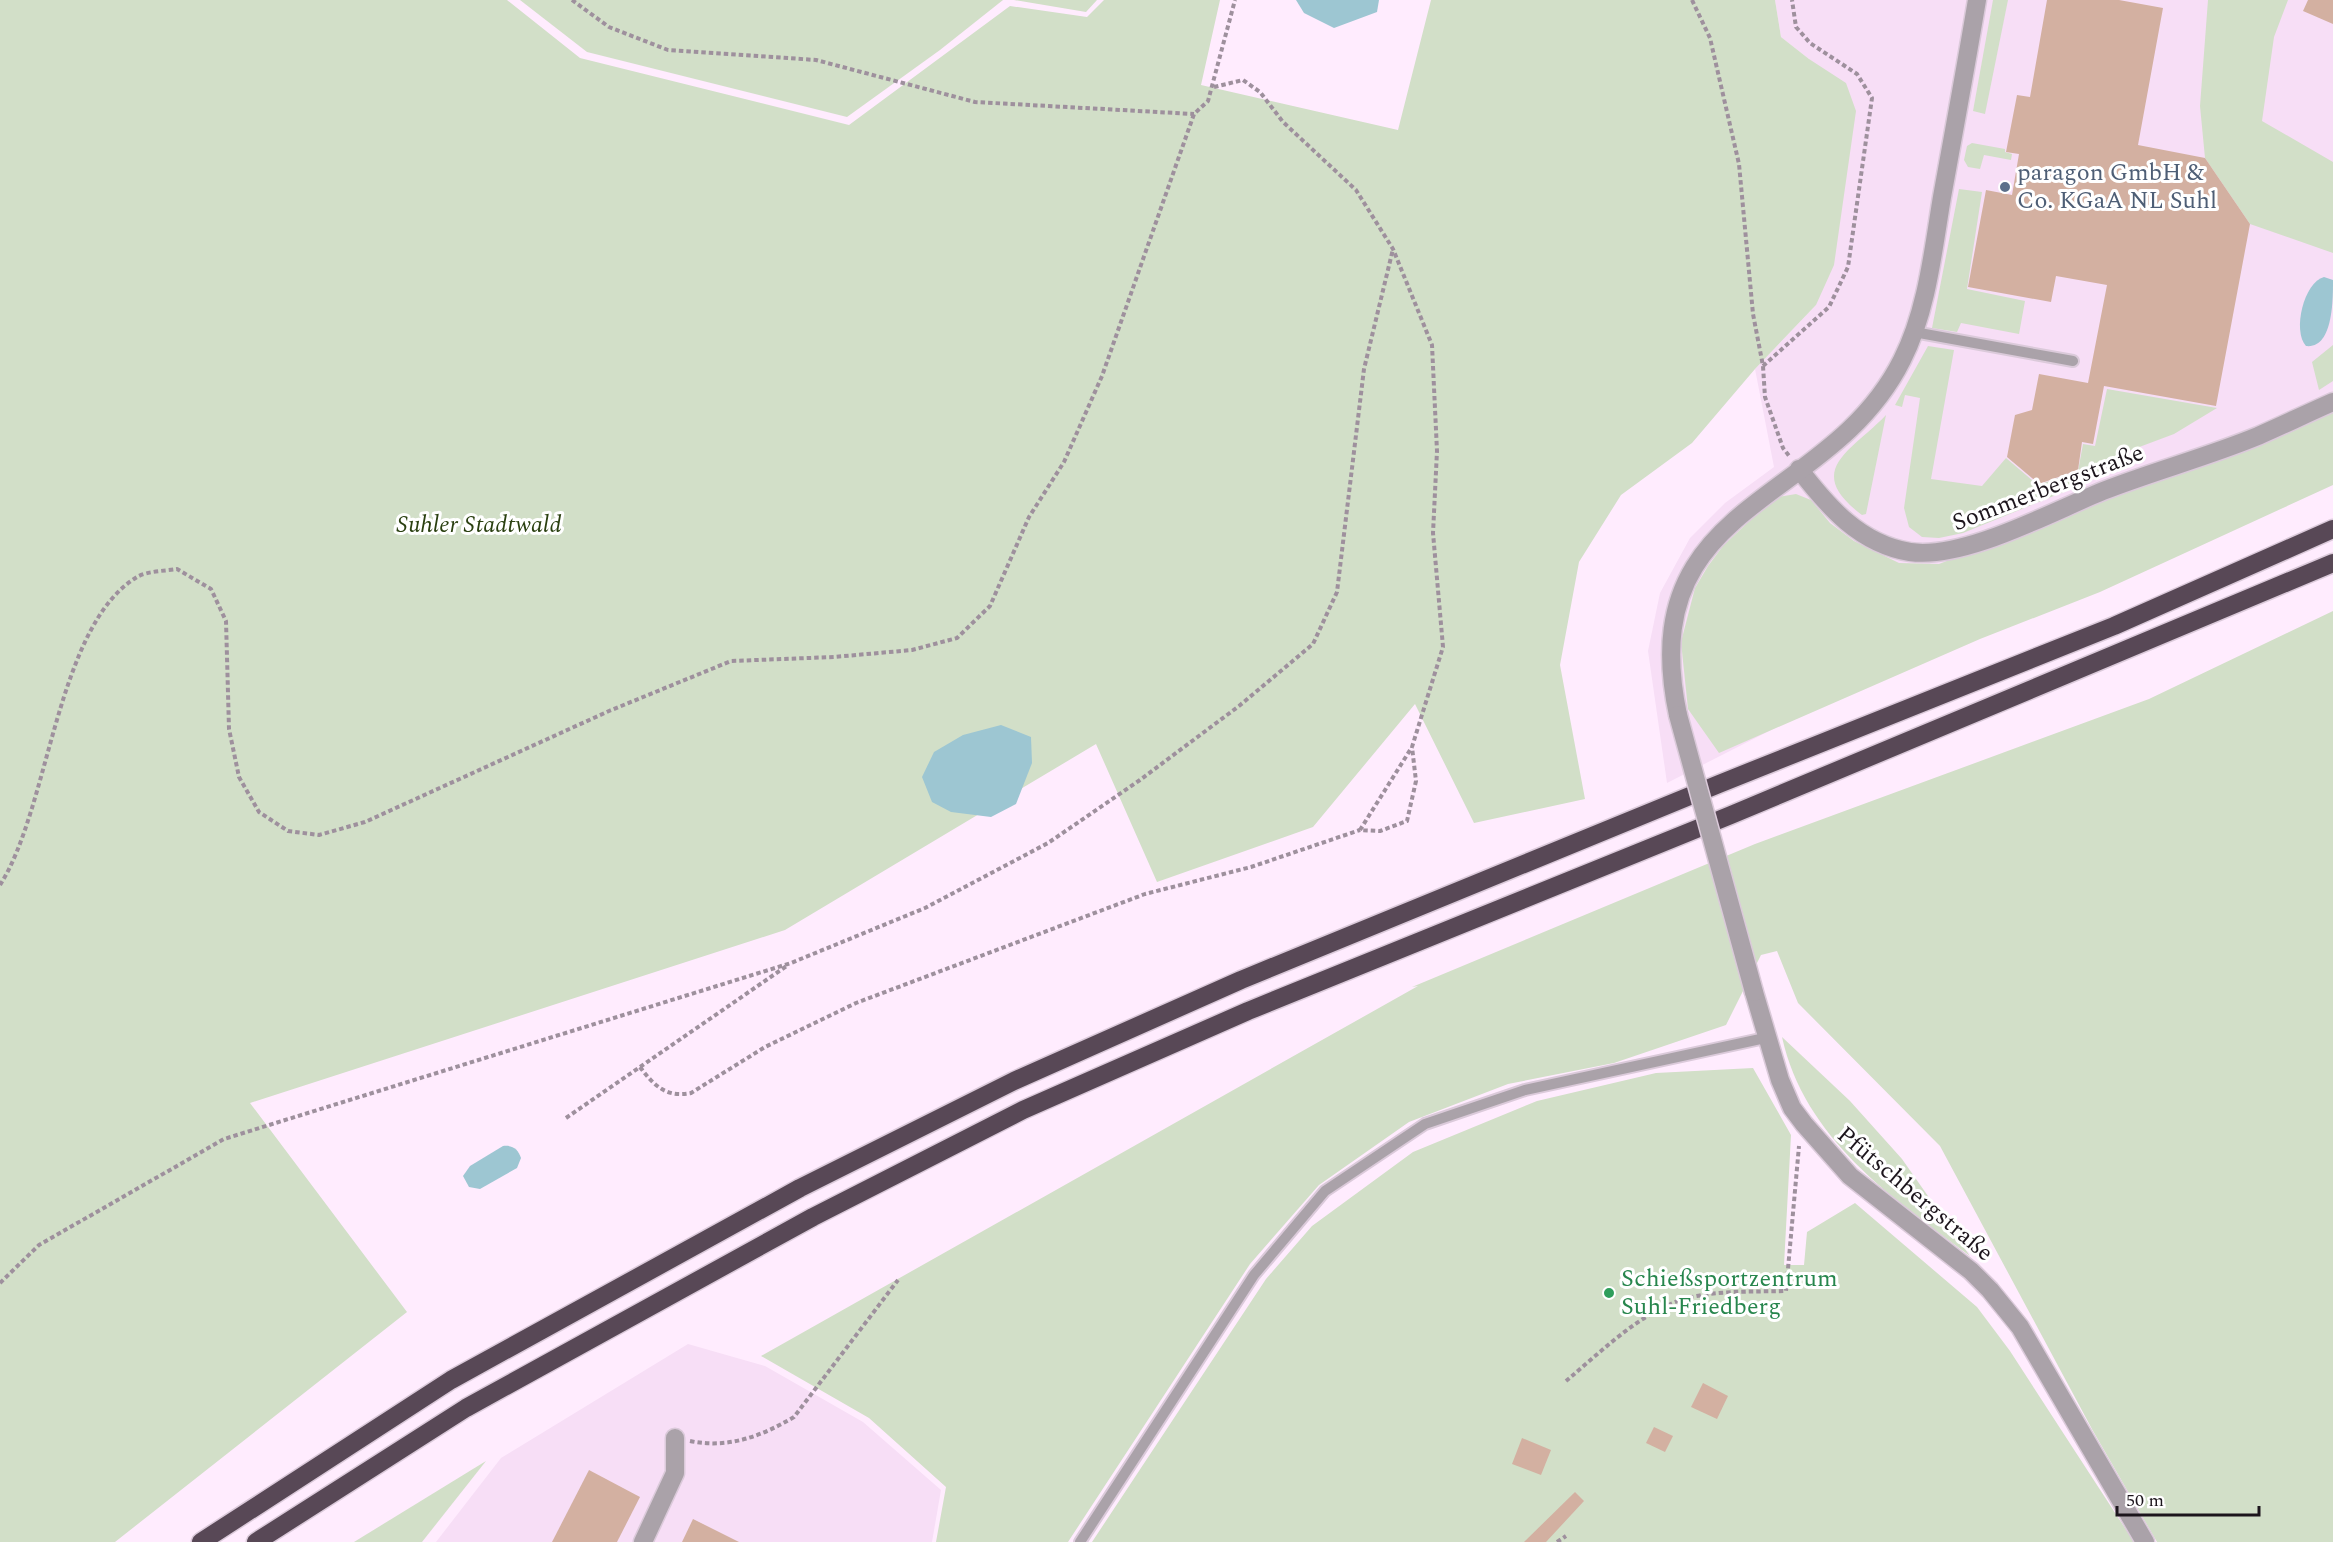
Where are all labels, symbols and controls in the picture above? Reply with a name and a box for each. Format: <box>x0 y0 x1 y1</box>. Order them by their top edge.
place label: paragon GmbH & Co. KGaA NL Suhl <box>2017 155 2217 219</box>
marker: paragon GmbH & Co. KGaA NL Suhl <box>1998 180 2012 194</box>
street label: Sommerbergstraße <box>1947 435 2149 541</box>
park label: Suhler Stadtwald <box>397 507 562 543</box>
street label: Pfütschbergstraße <box>1829 1118 2001 1270</box>
place label: Schießsportzentrum Suhl-Friedberg <box>1621 1261 1838 1325</box>
marker: Schießsportzentrum Suhl-Friedberg <box>1602 1286 1616 1300</box>
scale bar <box>2117 1479 2260 1517</box>
text: 50 m <box>2126 1487 2164 1514</box>

